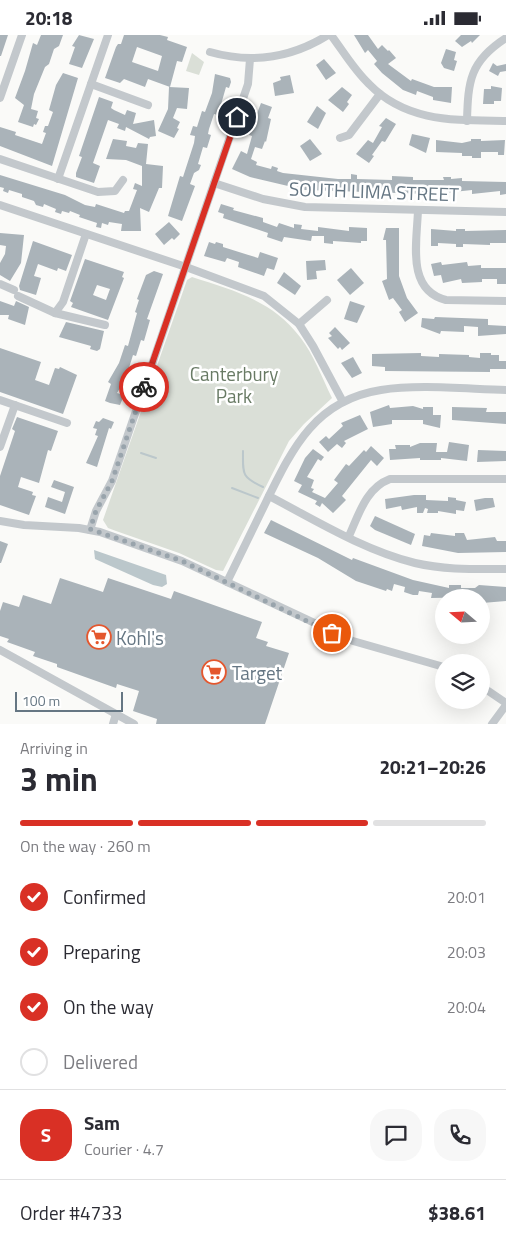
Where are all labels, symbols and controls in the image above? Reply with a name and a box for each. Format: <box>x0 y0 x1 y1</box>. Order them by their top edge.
text: 20:18 <box>25 3 72 32</box>
pin <box>216 96 258 138</box>
icon: home <box>223 103 251 131</box>
street label: SOUTH LIMA STREET <box>288 174 460 208</box>
park label: Canterbury Park <box>190 359 278 410</box>
courier <box>119 362 169 412</box>
icon: bike <box>130 373 158 401</box>
north arrow <box>435 589 490 644</box>
map controls <box>435 589 490 709</box>
pin <box>311 612 353 654</box>
icon: bag <box>318 619 346 647</box>
place label: Kohl's <box>116 623 164 652</box>
supermarket icon: Kohl's <box>86 624 112 650</box>
button: layers <box>435 654 490 709</box>
place label: Target <box>232 658 283 687</box>
supermarket icon: Target <box>201 659 227 685</box>
scale bar <box>15 689 122 712</box>
text: 100 m <box>22 690 60 711</box>
text: Arriving in <box>20 736 88 760</box>
text: 20:21–20:26 <box>379 752 486 781</box>
text: 3 min <box>20 755 98 803</box>
text: On the way · 260 m <box>20 834 151 858</box>
text: Confirmed <box>63 882 146 911</box>
icon: check <box>20 883 48 911</box>
text: 20:01 <box>447 885 486 909</box>
text: Preparing <box>63 937 140 966</box>
icon: check <box>20 938 48 966</box>
text: 20:03 <box>447 940 486 964</box>
text: On the way <box>63 992 154 1021</box>
icon: check <box>20 993 48 1021</box>
text: 20:04 <box>447 995 486 1019</box>
text: Delivered <box>63 1047 138 1076</box>
text: Sam <box>84 1108 120 1137</box>
button: chat <box>370 1109 422 1161</box>
button: phone <box>434 1109 486 1161</box>
text: S <box>41 1120 51 1149</box>
text: Courier · 4.7 <box>84 1137 164 1161</box>
text: Order #4733 <box>20 1198 122 1227</box>
text: $38.61 <box>428 1198 486 1227</box>

